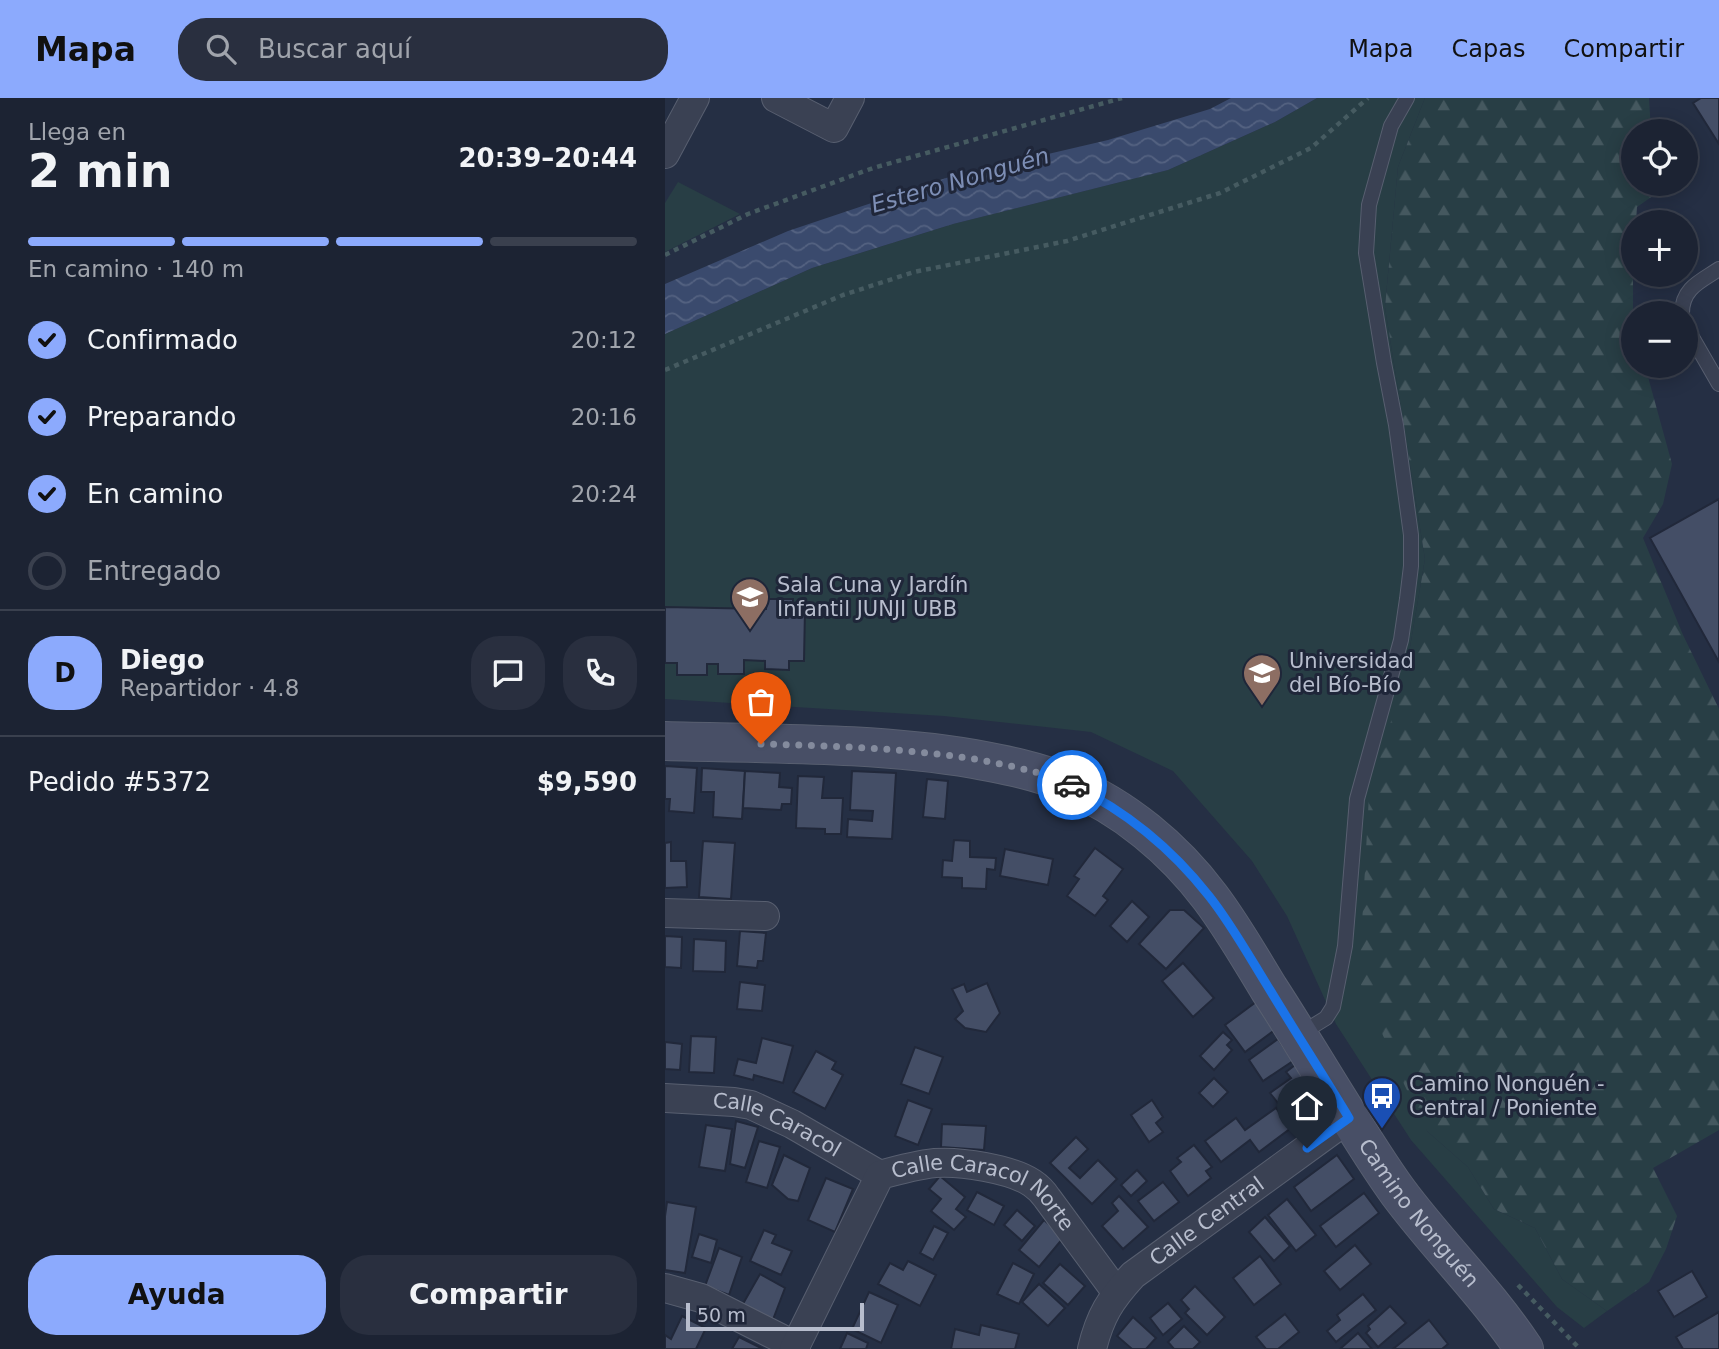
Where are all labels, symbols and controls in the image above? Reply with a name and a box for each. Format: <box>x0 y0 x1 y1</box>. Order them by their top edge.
search box <box>178 18 668 81</box>
text: Mapa <box>35 30 136 69</box>
icon: search <box>202 30 240 68</box>
text: Buscar aquí <box>258 34 411 64</box>
text: Mapa <box>1348 35 1414 63</box>
text: Capas <box>1452 35 1525 63</box>
text: Compartir <box>1563 35 1684 63</box>
text: Llega en <box>28 119 126 145</box>
map controls <box>1621 119 1698 378</box>
button: locate <box>1621 119 1698 196</box>
water label: Estero Nonguén <box>868 142 1052 218</box>
text: 20:39–20:44 <box>458 143 637 173</box>
text: 2 min <box>28 144 172 198</box>
button: + <box>1621 210 1698 287</box>
text: En camino · 140 m <box>28 256 244 282</box>
button: − <box>1621 301 1698 378</box>
icon: check <box>28 321 66 359</box>
text: Confirmado <box>87 325 238 355</box>
text: 20:12 <box>571 327 637 353</box>
icon: check <box>28 398 66 436</box>
text: Preparando <box>87 402 236 432</box>
text: 20:16 <box>571 404 637 430</box>
icon: check <box>28 475 66 513</box>
text: En camino <box>87 479 223 509</box>
text: 20:24 <box>571 481 637 507</box>
text: Entregado <box>87 556 221 586</box>
place label: Sala Cuna y Jardín Infantil JUNJI UBB <box>777 573 968 621</box>
school or university icon: Sala Cuna y Jardín Infantil JUNJI UBB <box>729 576 771 631</box>
button: chat <box>471 636 545 710</box>
button: phone <box>563 636 637 710</box>
text: Diego <box>120 645 205 675</box>
place label: Universidad del Bío-Bío <box>1289 649 1414 697</box>
school or university icon: Universidad del Bío-Bío <box>1241 652 1283 707</box>
text: D <box>54 658 76 688</box>
pin <box>731 672 791 744</box>
text: Repartidor · 4.8 <box>120 675 299 701</box>
icon: bag <box>742 683 780 721</box>
courier <box>1037 750 1107 820</box>
icon: car <box>1053 766 1091 804</box>
text: Pedido #5372 <box>28 767 211 797</box>
text: $9,590 <box>537 767 637 797</box>
place label: Camino Nonguén - Central / Poniente <box>1409 1072 1605 1120</box>
bus stop icon: Camino Nonguén - Central / Poniente <box>1361 1075 1403 1130</box>
pin <box>1277 1076 1337 1148</box>
icon: home <box>1288 1087 1326 1125</box>
street label: Calle Caracol <box>712 1089 845 1162</box>
street label: Camino Nonguén <box>1354 1134 1484 1292</box>
street label: Calle Caracol Norte <box>889 1151 1079 1235</box>
street label: Calle Central <box>1145 1172 1269 1271</box>
button: Ayuda <box>28 1255 326 1335</box>
button: Compartir <box>340 1255 637 1335</box>
scale bar <box>686 1300 865 1332</box>
text: 50 m <box>697 1304 746 1326</box>

